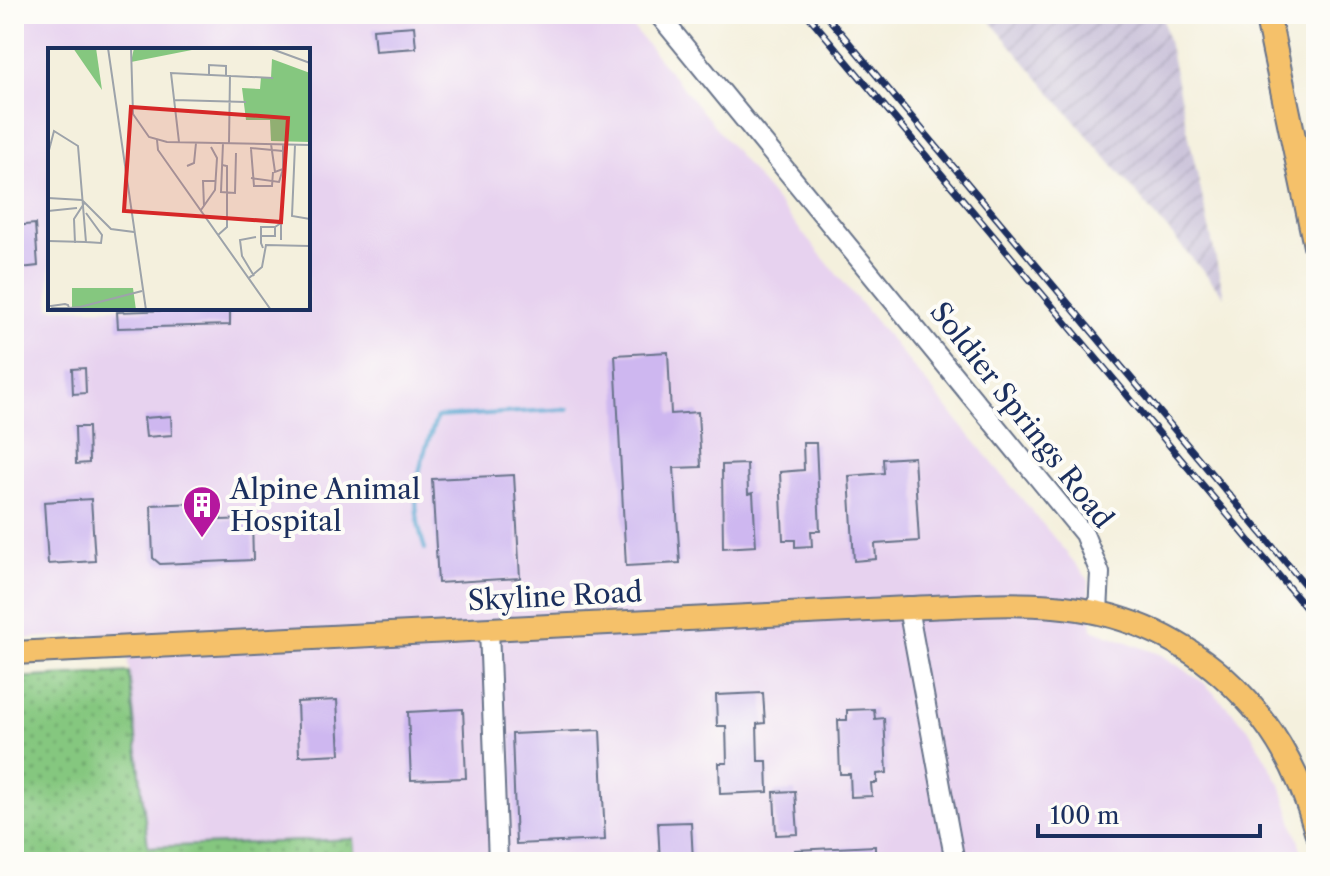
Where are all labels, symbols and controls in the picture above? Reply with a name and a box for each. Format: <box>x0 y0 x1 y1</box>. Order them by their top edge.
inset map <box>48 48 310 310</box>
street label: Soldier Springs Road <box>923 295 1121 535</box>
place label: Alpine Animal Hospital <box>229 472 420 538</box>
building icon: Alpine Animal Hospital <box>181 484 223 539</box>
street label: Skyline Road <box>467 574 643 618</box>
scale bar <box>1038 788 1260 838</box>
text: 100 m <box>1050 801 1119 830</box>

